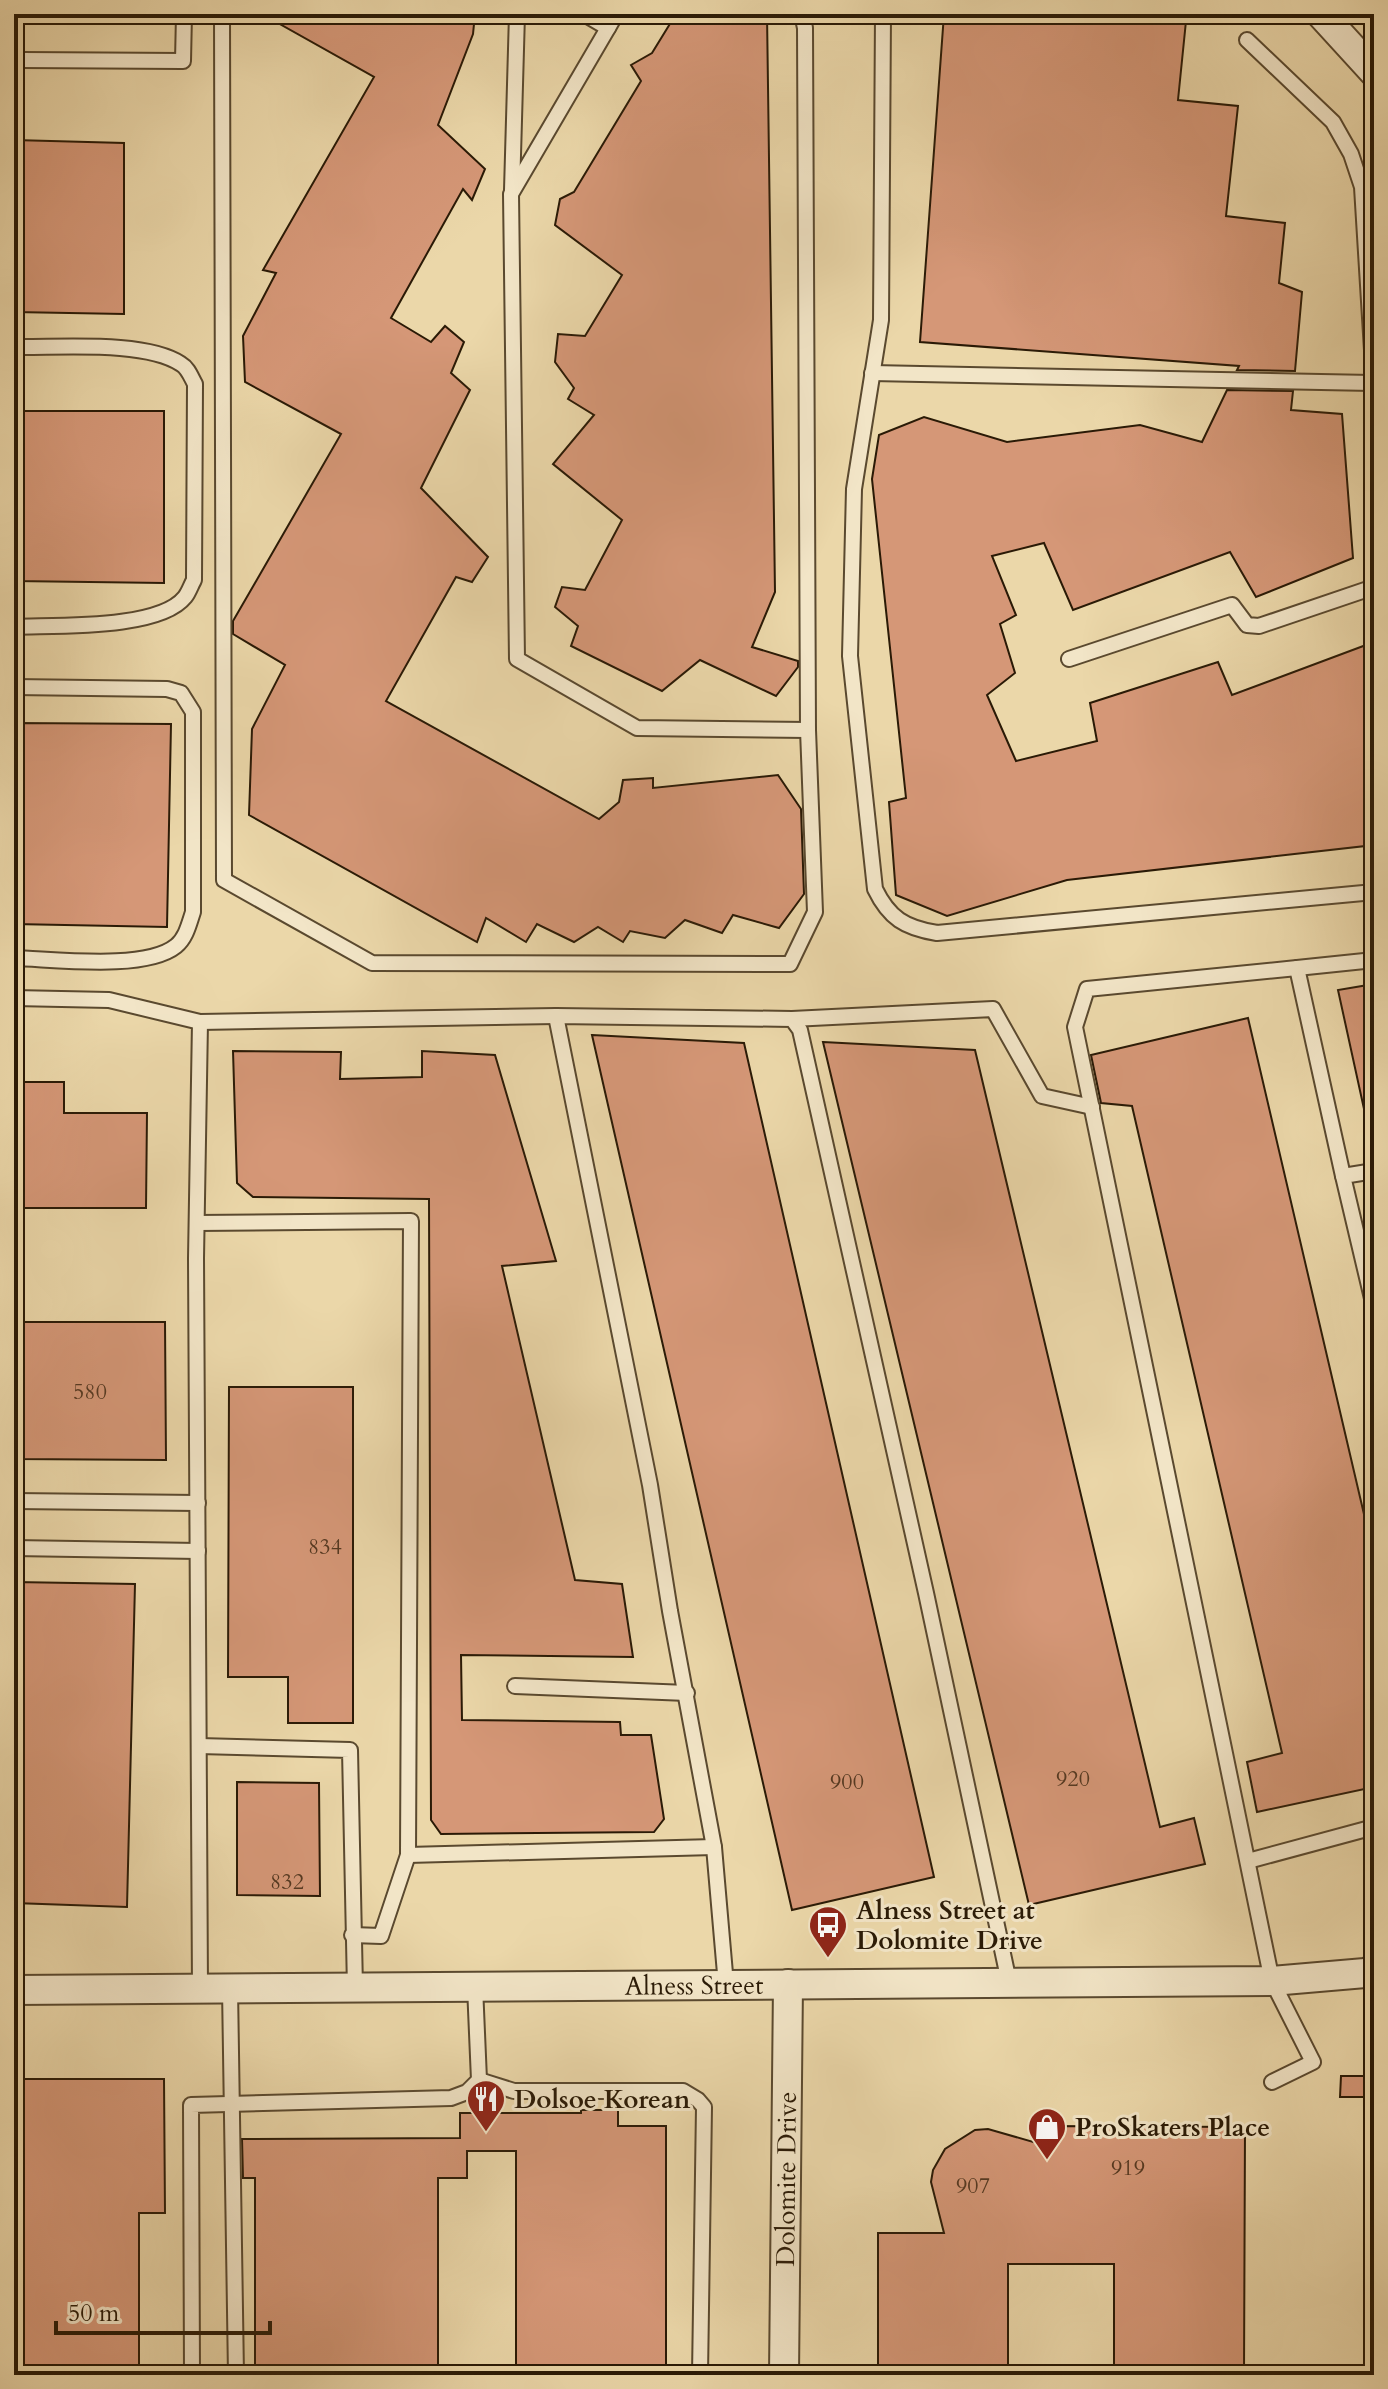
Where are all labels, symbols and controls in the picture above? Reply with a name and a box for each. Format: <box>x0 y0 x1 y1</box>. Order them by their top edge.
house number: 580 <box>73 1377 107 1407</box>
house number: 834 <box>308 1532 342 1562</box>
house number: 920 <box>1056 1764 1090 1794</box>
house number: 900 <box>830 1767 864 1797</box>
house number: 832 <box>270 1867 304 1897</box>
place label: Alness Street at Dolomite Drive <box>856 1893 1043 1958</box>
bus stop icon: Alness Street at Dolomite Drive <box>807 1904 849 1959</box>
street label: Alness Street <box>625 1968 763 2004</box>
restaurant icon: Dolsoe Korean <box>465 2078 507 2133</box>
place label: Dolsoe Korean <box>514 2082 691 2117</box>
street label: Dolomite Drive <box>768 2091 805 2267</box>
shop icon: ProSkaters Place <box>1026 2106 1068 2161</box>
place label: ProSkaters Place <box>1075 2110 1270 2145</box>
house number: 919 <box>1111 2153 1145 2183</box>
house number: 907 <box>956 2171 990 2201</box>
scale bar <box>56 2285 270 2335</box>
text: 50 m <box>68 2297 120 2330</box>

